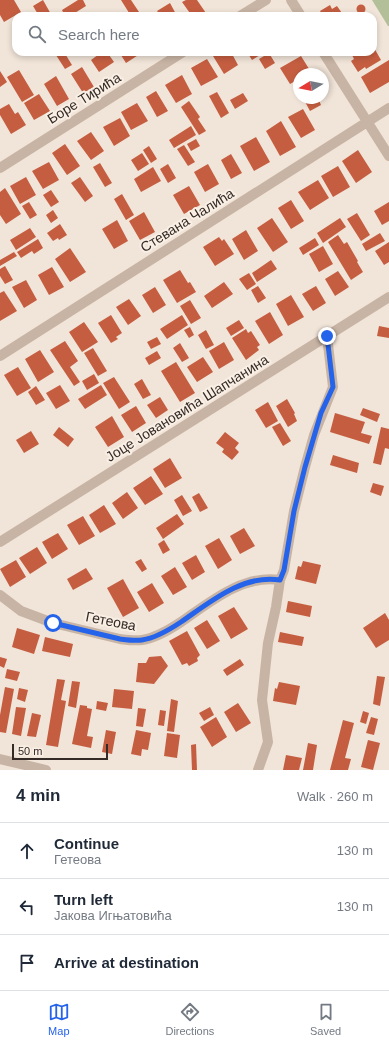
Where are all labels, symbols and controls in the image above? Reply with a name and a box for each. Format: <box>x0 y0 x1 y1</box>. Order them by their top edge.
search box <box>12 12 377 56</box>
icon: search <box>26 23 48 45</box>
text: Search here <box>58 26 140 43</box>
north arrow <box>293 68 329 104</box>
street label: Боре Тирића <box>44 69 124 127</box>
street label: Стевана Чалића <box>137 185 237 255</box>
route end <box>318 327 336 345</box>
street label: Јоце Јовановића Шапчанина <box>103 351 271 465</box>
street label: Гетеова <box>85 608 138 634</box>
route start <box>44 614 62 632</box>
scale bar <box>12 742 108 761</box>
text: 50 m <box>18 745 42 757</box>
text: 4 min <box>16 786 60 805</box>
text: Walk · 260 m <box>297 789 373 804</box>
text: Continue <box>54 835 119 852</box>
icon: ahead <box>16 840 38 862</box>
text: 130 m <box>337 843 373 858</box>
text: Гетеова <box>54 852 101 867</box>
text: Turn left <box>54 891 113 908</box>
icon: left <box>16 896 38 918</box>
text: 130 m <box>337 899 373 914</box>
text: Јакова Игњатовића <box>54 908 172 923</box>
icon: arrive <box>16 952 38 974</box>
text: Arrive at destination <box>54 954 199 971</box>
tab: Map <box>48 1001 70 1037</box>
tab: Directions <box>165 1001 214 1037</box>
tab: Saved <box>310 1001 341 1037</box>

